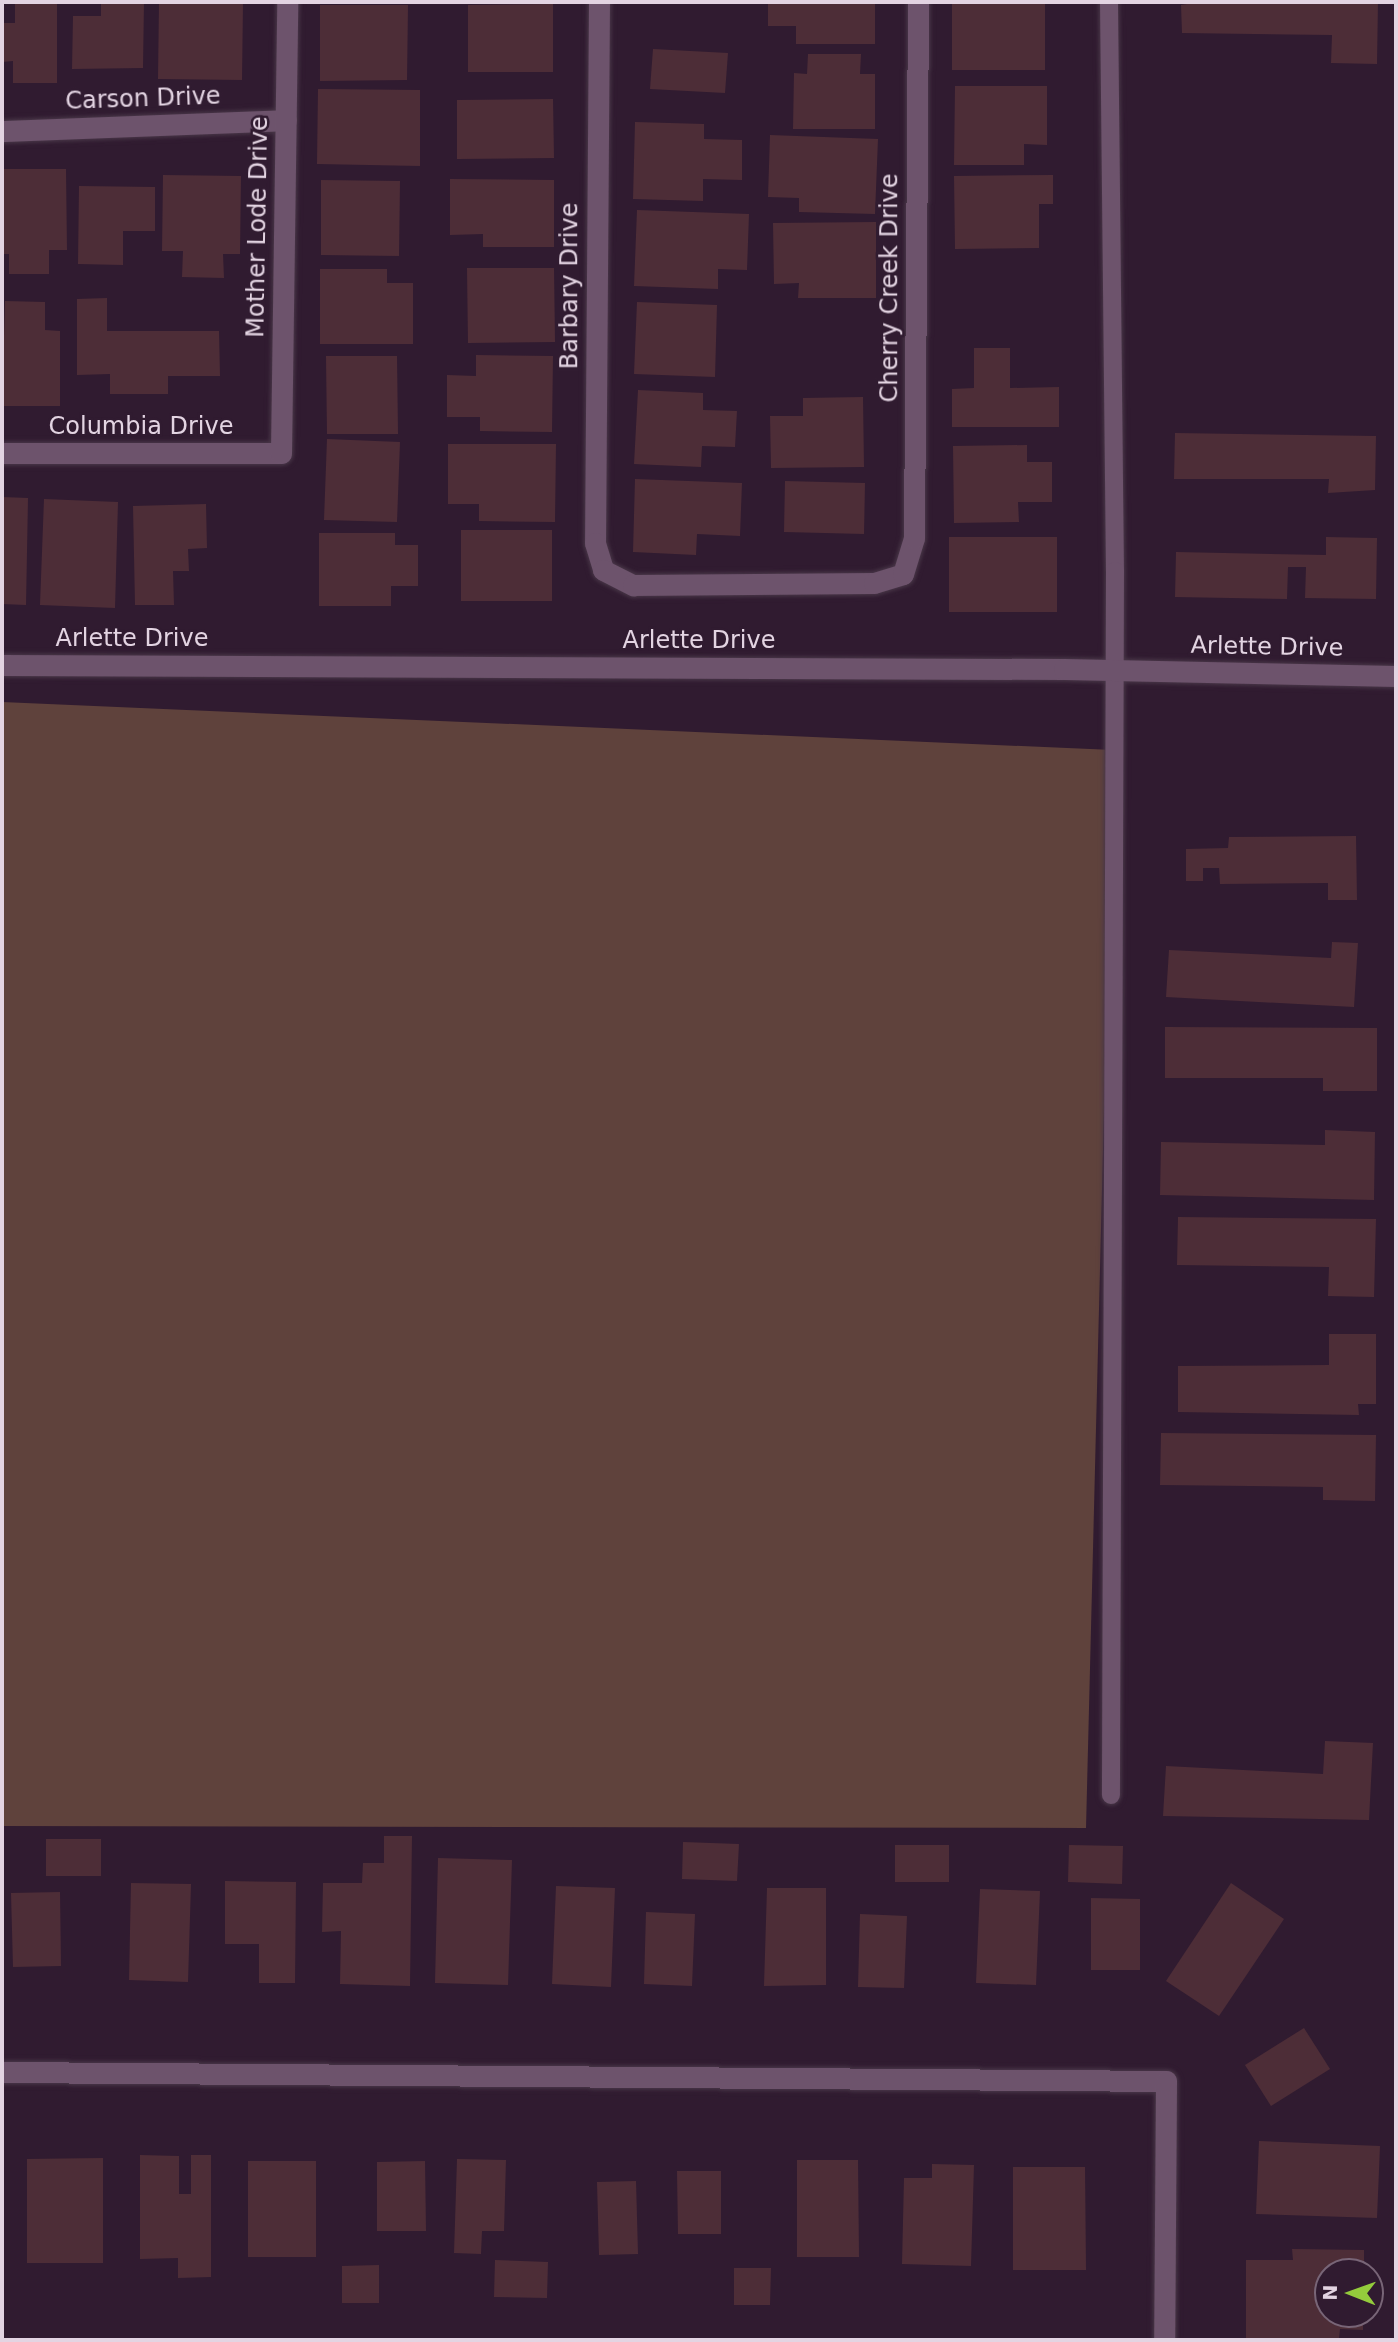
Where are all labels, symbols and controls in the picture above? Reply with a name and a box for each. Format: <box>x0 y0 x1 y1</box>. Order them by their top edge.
street label: Carson Drive <box>65 82 221 116</box>
street label: Mother Lode Drive <box>242 116 274 338</box>
street label: Cherry Creek Drive <box>876 173 904 403</box>
street label: Barbary Drive <box>556 203 584 369</box>
street label: Columbia Drive <box>49 413 233 441</box>
street label: Arlette Drive <box>56 625 208 653</box>
street label: Arlette Drive <box>623 627 775 655</box>
street label: Arlette Drive <box>1190 631 1344 663</box>
north arrow <box>1314 2258 1384 2328</box>
text: N <box>1319 2285 1341 2301</box>

